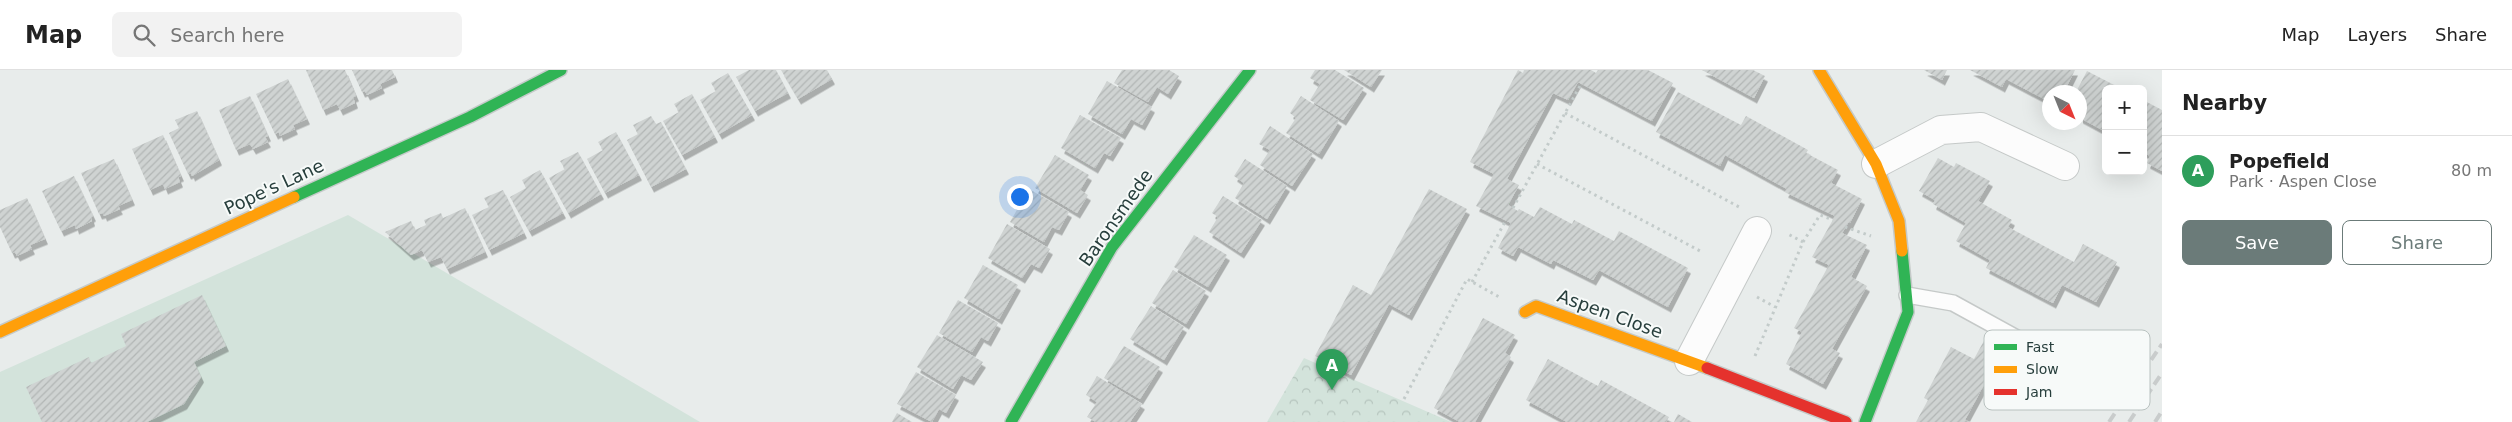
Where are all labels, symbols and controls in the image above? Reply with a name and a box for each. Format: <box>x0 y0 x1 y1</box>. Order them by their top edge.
search box <box>112 12 462 57</box>
text: Map <box>25 21 82 49</box>
icon: search <box>130 21 158 49</box>
text: Search here <box>170 24 284 46</box>
text: Map <box>2281 24 2319 45</box>
text: Layers <box>2347 24 2407 45</box>
text: Share <box>2435 24 2487 45</box>
north arrow <box>2042 85 2087 130</box>
map controls <box>2102 85 2147 175</box>
button: + <box>2102 85 2147 130</box>
text: Nearby <box>2182 91 2267 115</box>
button: − <box>2102 130 2147 175</box>
text: Popefield <box>2229 150 2330 172</box>
street label: Pope's Lane <box>221 154 327 219</box>
text: A <box>2192 161 2204 180</box>
text: 80 m <box>2451 161 2492 180</box>
street label: Baronsmede <box>1074 165 1157 270</box>
text: Park · Aspen Close <box>2229 172 2377 191</box>
your location <box>1007 184 1033 210</box>
button: Save <box>2182 220 2332 265</box>
button: Share <box>2342 220 2492 265</box>
street label: Aspen Close <box>1555 285 1666 342</box>
legend <box>1984 330 2150 410</box>
text: Fast <box>2026 339 2055 355</box>
pin: A <box>1316 349 1348 390</box>
text: Slow <box>2026 361 2059 377</box>
text: Jam <box>2025 384 2052 400</box>

